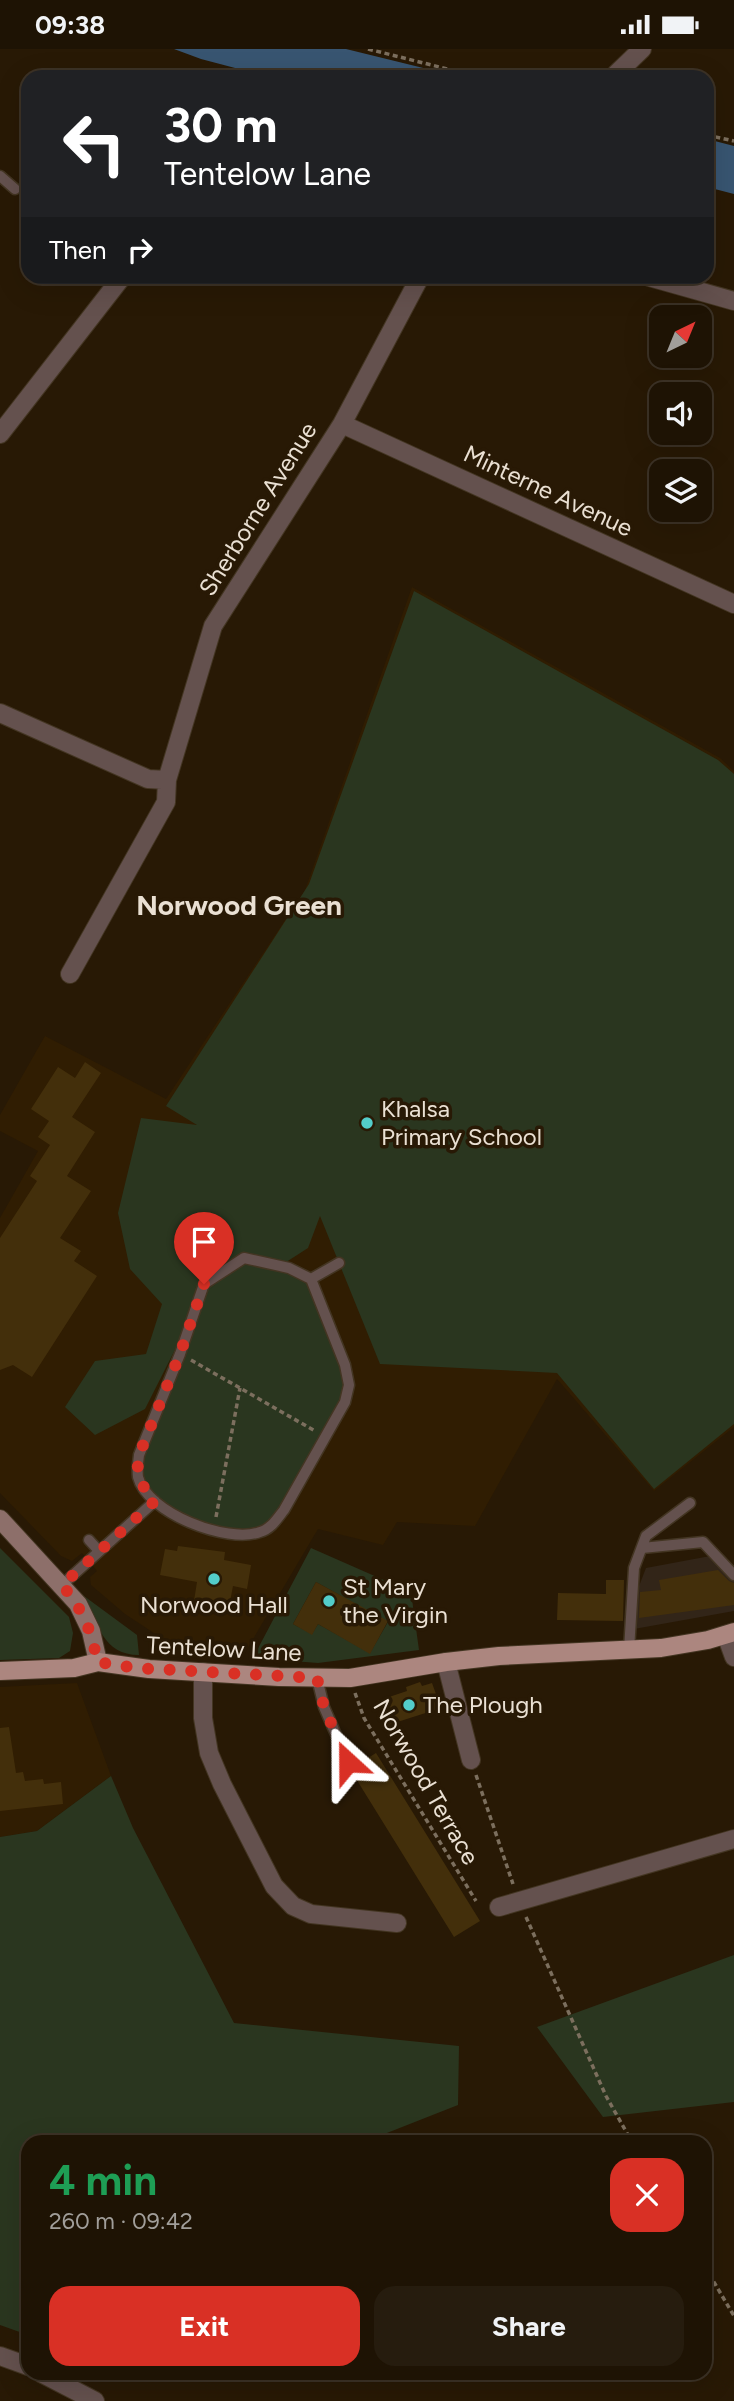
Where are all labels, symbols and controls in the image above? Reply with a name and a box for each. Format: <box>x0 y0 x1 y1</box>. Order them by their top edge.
text: 09:38 <box>35 9 105 41</box>
text: 30 m <box>164 95 277 154</box>
icon: left <box>49 98 140 189</box>
text: Tentelow Lane <box>164 155 371 193</box>
icon: right <box>121 231 159 269</box>
text: Then <box>49 234 107 266</box>
north arrow <box>649 305 712 367</box>
map controls <box>649 305 712 522</box>
button: sound <box>649 382 712 445</box>
street label: Sherborne Avenue <box>193 417 323 601</box>
street label: Minterne Avenue <box>459 439 637 542</box>
button: layers <box>649 459 712 522</box>
district label: Norwood Green <box>136 888 342 922</box>
place label: Khalsa Primary School <box>381 1094 542 1151</box>
marker: Khalsa Primary School <box>359 1115 375 1131</box>
pin <box>174 1212 234 1284</box>
icon: arrive <box>185 1223 223 1261</box>
marker: Norwood Hall <box>206 1571 222 1587</box>
place label: St Mary the Virgin <box>343 1572 448 1629</box>
place label: Norwood Hall <box>140 1590 288 1619</box>
marker: St Mary the Virgin <box>321 1593 337 1609</box>
street label: Tentelow Lane <box>146 1630 302 1667</box>
place label: The Plough <box>423 1690 543 1719</box>
street label: Norwood Terrace <box>367 1694 486 1870</box>
marker: The Plough <box>401 1697 417 1713</box>
position arrow <box>311 1725 385 1799</box>
text: 4 min <box>49 2155 157 2206</box>
button: close <box>610 2158 684 2232</box>
text: 260 m · 09:42 <box>49 2207 193 2235</box>
button: Exit <box>49 2286 360 2366</box>
button: Share <box>374 2286 684 2366</box>

